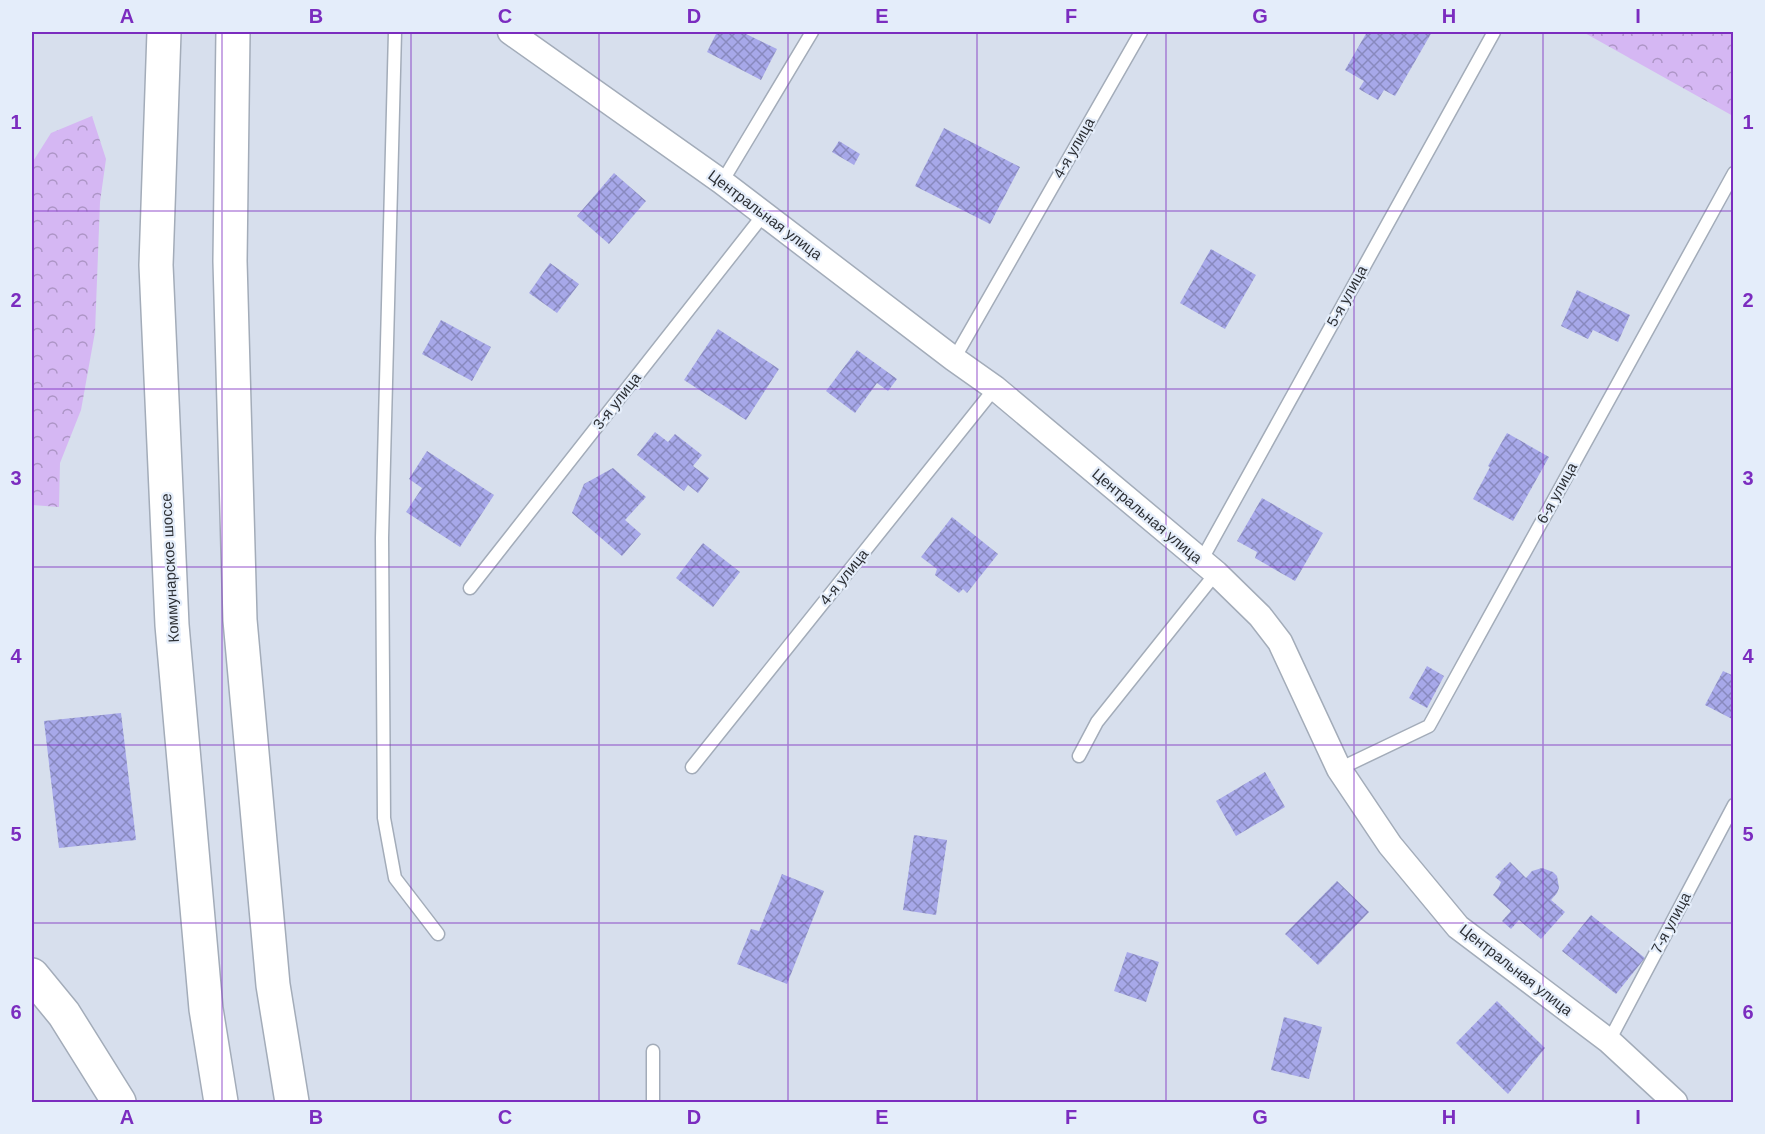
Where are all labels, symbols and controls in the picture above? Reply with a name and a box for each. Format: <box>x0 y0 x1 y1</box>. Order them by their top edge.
text: A <box>120 5 134 27</box>
text: B <box>309 5 323 27</box>
text: C <box>498 5 512 27</box>
text: D <box>687 5 701 27</box>
text: E <box>875 5 889 27</box>
text: F <box>1065 5 1077 27</box>
text: G <box>1252 5 1268 27</box>
text: H <box>1442 5 1456 27</box>
text: I <box>1635 5 1641 27</box>
text: 1 <box>10 111 22 133</box>
text: 1 <box>1742 111 1754 133</box>
street label: 4-я улица <box>1049 114 1098 181</box>
street label: Центральная улица <box>705 166 826 263</box>
street label: 5-я улица <box>1323 262 1371 329</box>
text: 2 <box>10 289 22 311</box>
text: 2 <box>1742 289 1754 311</box>
street label: 3-я улица <box>589 369 644 432</box>
street label: 6-я улица <box>1533 459 1581 526</box>
street label: Центральная улица <box>1089 465 1206 567</box>
text: 3 <box>10 467 22 489</box>
text: 3 <box>1742 467 1754 489</box>
street label: Коммунарское шоссе <box>157 493 182 643</box>
street label: 4-я улица <box>816 545 872 608</box>
text: 4 <box>10 645 22 667</box>
text: 4 <box>1742 645 1754 667</box>
text: 5 <box>10 823 22 845</box>
text: 5 <box>1742 823 1754 845</box>
street label: 7-я улица <box>1647 889 1694 956</box>
street label: Центральная улица <box>1457 920 1576 1019</box>
text: 6 <box>10 1001 22 1023</box>
text: 6 <box>1742 1001 1754 1023</box>
text: A <box>120 1106 134 1128</box>
text: B <box>309 1106 323 1128</box>
text: C <box>498 1106 512 1128</box>
text: D <box>687 1106 701 1128</box>
text: E <box>875 1106 889 1128</box>
text: F <box>1065 1106 1077 1128</box>
text: G <box>1252 1106 1268 1128</box>
text: H <box>1442 1106 1456 1128</box>
text: I <box>1635 1106 1641 1128</box>

